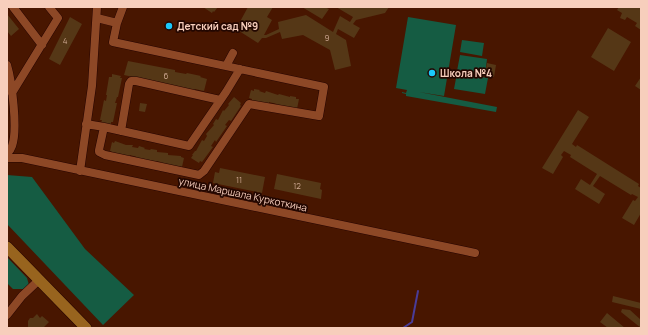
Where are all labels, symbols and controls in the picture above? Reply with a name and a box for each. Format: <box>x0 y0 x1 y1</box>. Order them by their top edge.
place label: Детский сад №9 <box>177 19 258 33</box>
marker: Детский сад №9 <box>164 21 174 31</box>
house number: 9 <box>325 32 330 43</box>
house number: 4 <box>63 35 68 46</box>
place label: Школа №4 <box>440 66 492 80</box>
marker: Школа №4 <box>427 68 437 78</box>
house number: 6 <box>164 70 169 81</box>
street label: улица Маршала Куркоткина <box>177 174 309 214</box>
house number: 11 <box>236 174 242 185</box>
house number: 12 <box>293 180 301 191</box>

